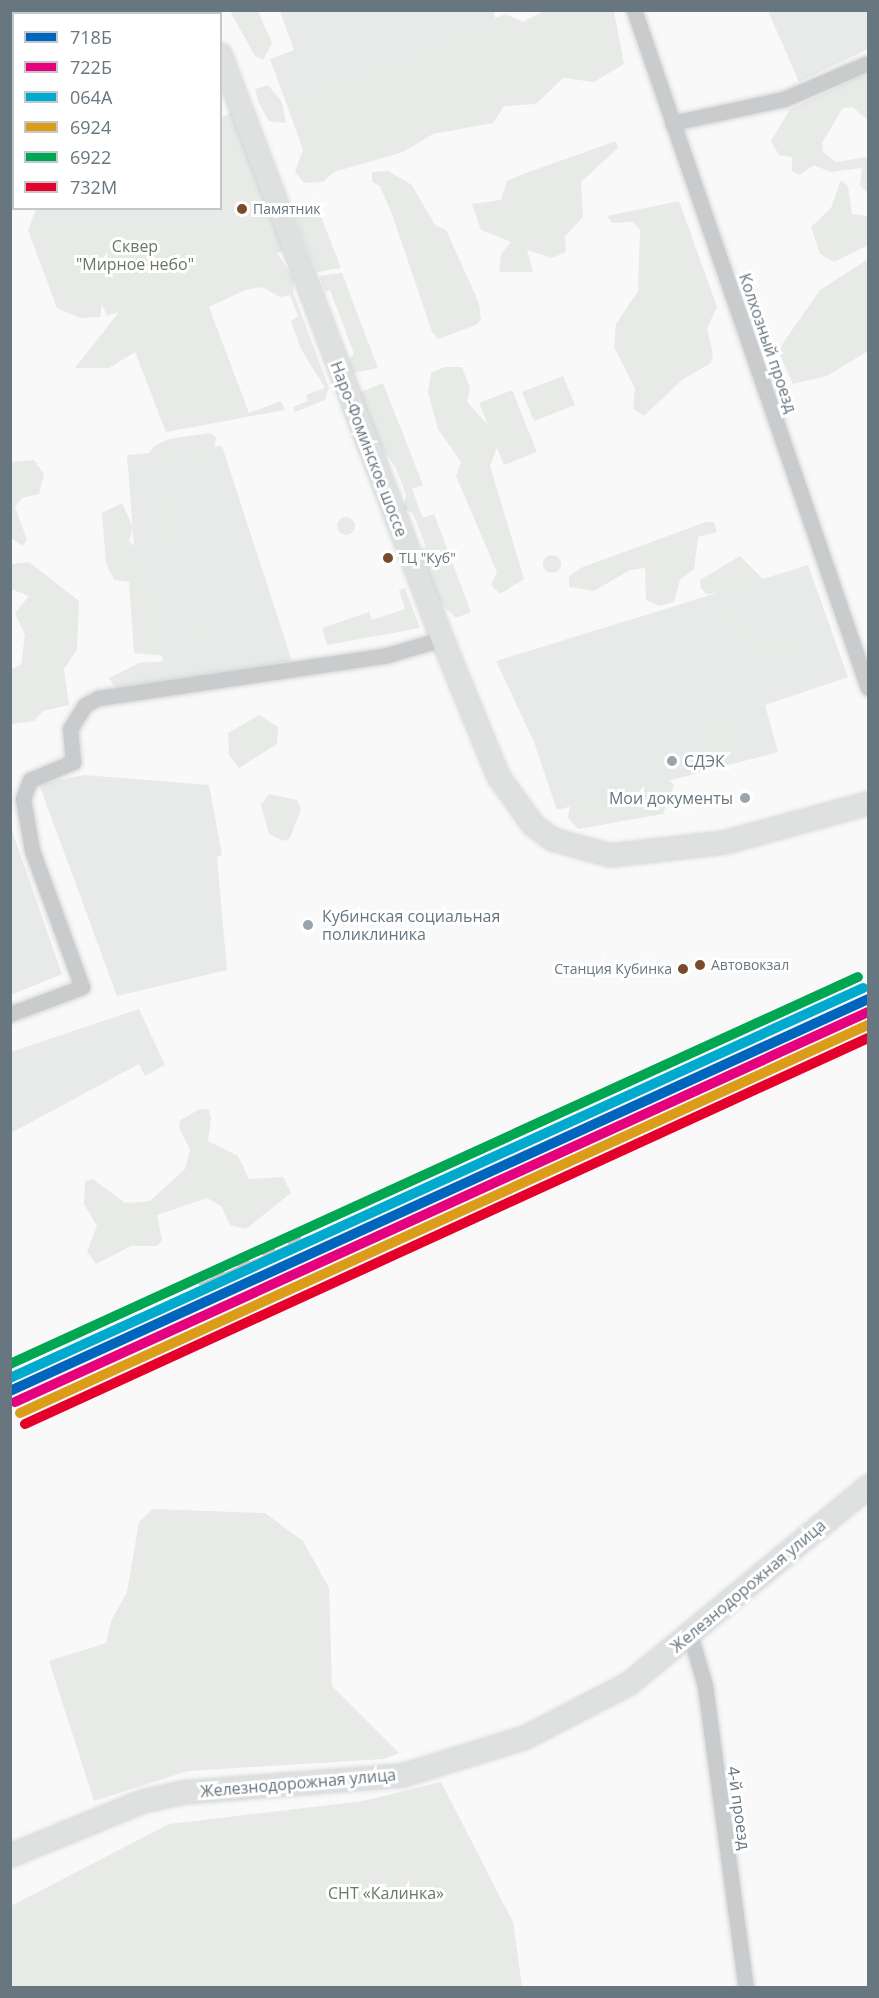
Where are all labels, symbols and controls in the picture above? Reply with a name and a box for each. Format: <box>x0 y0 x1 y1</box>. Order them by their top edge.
legend <box>12 12 222 210</box>
text: 718Б <box>70 25 112 49</box>
text: 722Б <box>70 55 112 79</box>
text: 064А <box>70 85 112 109</box>
text: 6924 <box>70 115 111 139</box>
text: 6922 <box>70 145 111 169</box>
text: 732М <box>70 175 117 199</box>
place label: Памятник <box>253 201 321 217</box>
marker: Памятник <box>236 203 248 215</box>
park label: Сквер "Мирное небо" <box>76 236 194 274</box>
street label: Колхозный проезд <box>735 271 801 415</box>
street label: Наро-Фоминское шоссе <box>327 358 411 540</box>
place label: ТЦ "Куб" <box>399 550 456 566</box>
marker: ТЦ "Куб" <box>382 552 394 564</box>
place label: СДЭК <box>684 751 725 771</box>
marker: СДЭК <box>665 754 679 768</box>
place label: Мои документы <box>609 788 733 808</box>
marker: Мои документы <box>738 791 752 805</box>
place label: Кубинская социальная поликлиника <box>322 906 500 944</box>
marker: Кубинская социальная поликлиника <box>299 916 317 934</box>
place label: Автовокзал <box>711 957 789 973</box>
marker: Автовокзал <box>694 959 706 971</box>
place label: Станция Кубинка <box>554 961 672 977</box>
marker: Станция Кубинка <box>677 963 689 975</box>
street label: Железнодорожная улица <box>667 1516 829 1656</box>
street label: Железнодорожная улица <box>199 1765 397 1801</box>
street label: 4-й проезд <box>724 1765 754 1851</box>
park label: СНТ «Калинка» <box>328 1883 444 1903</box>

